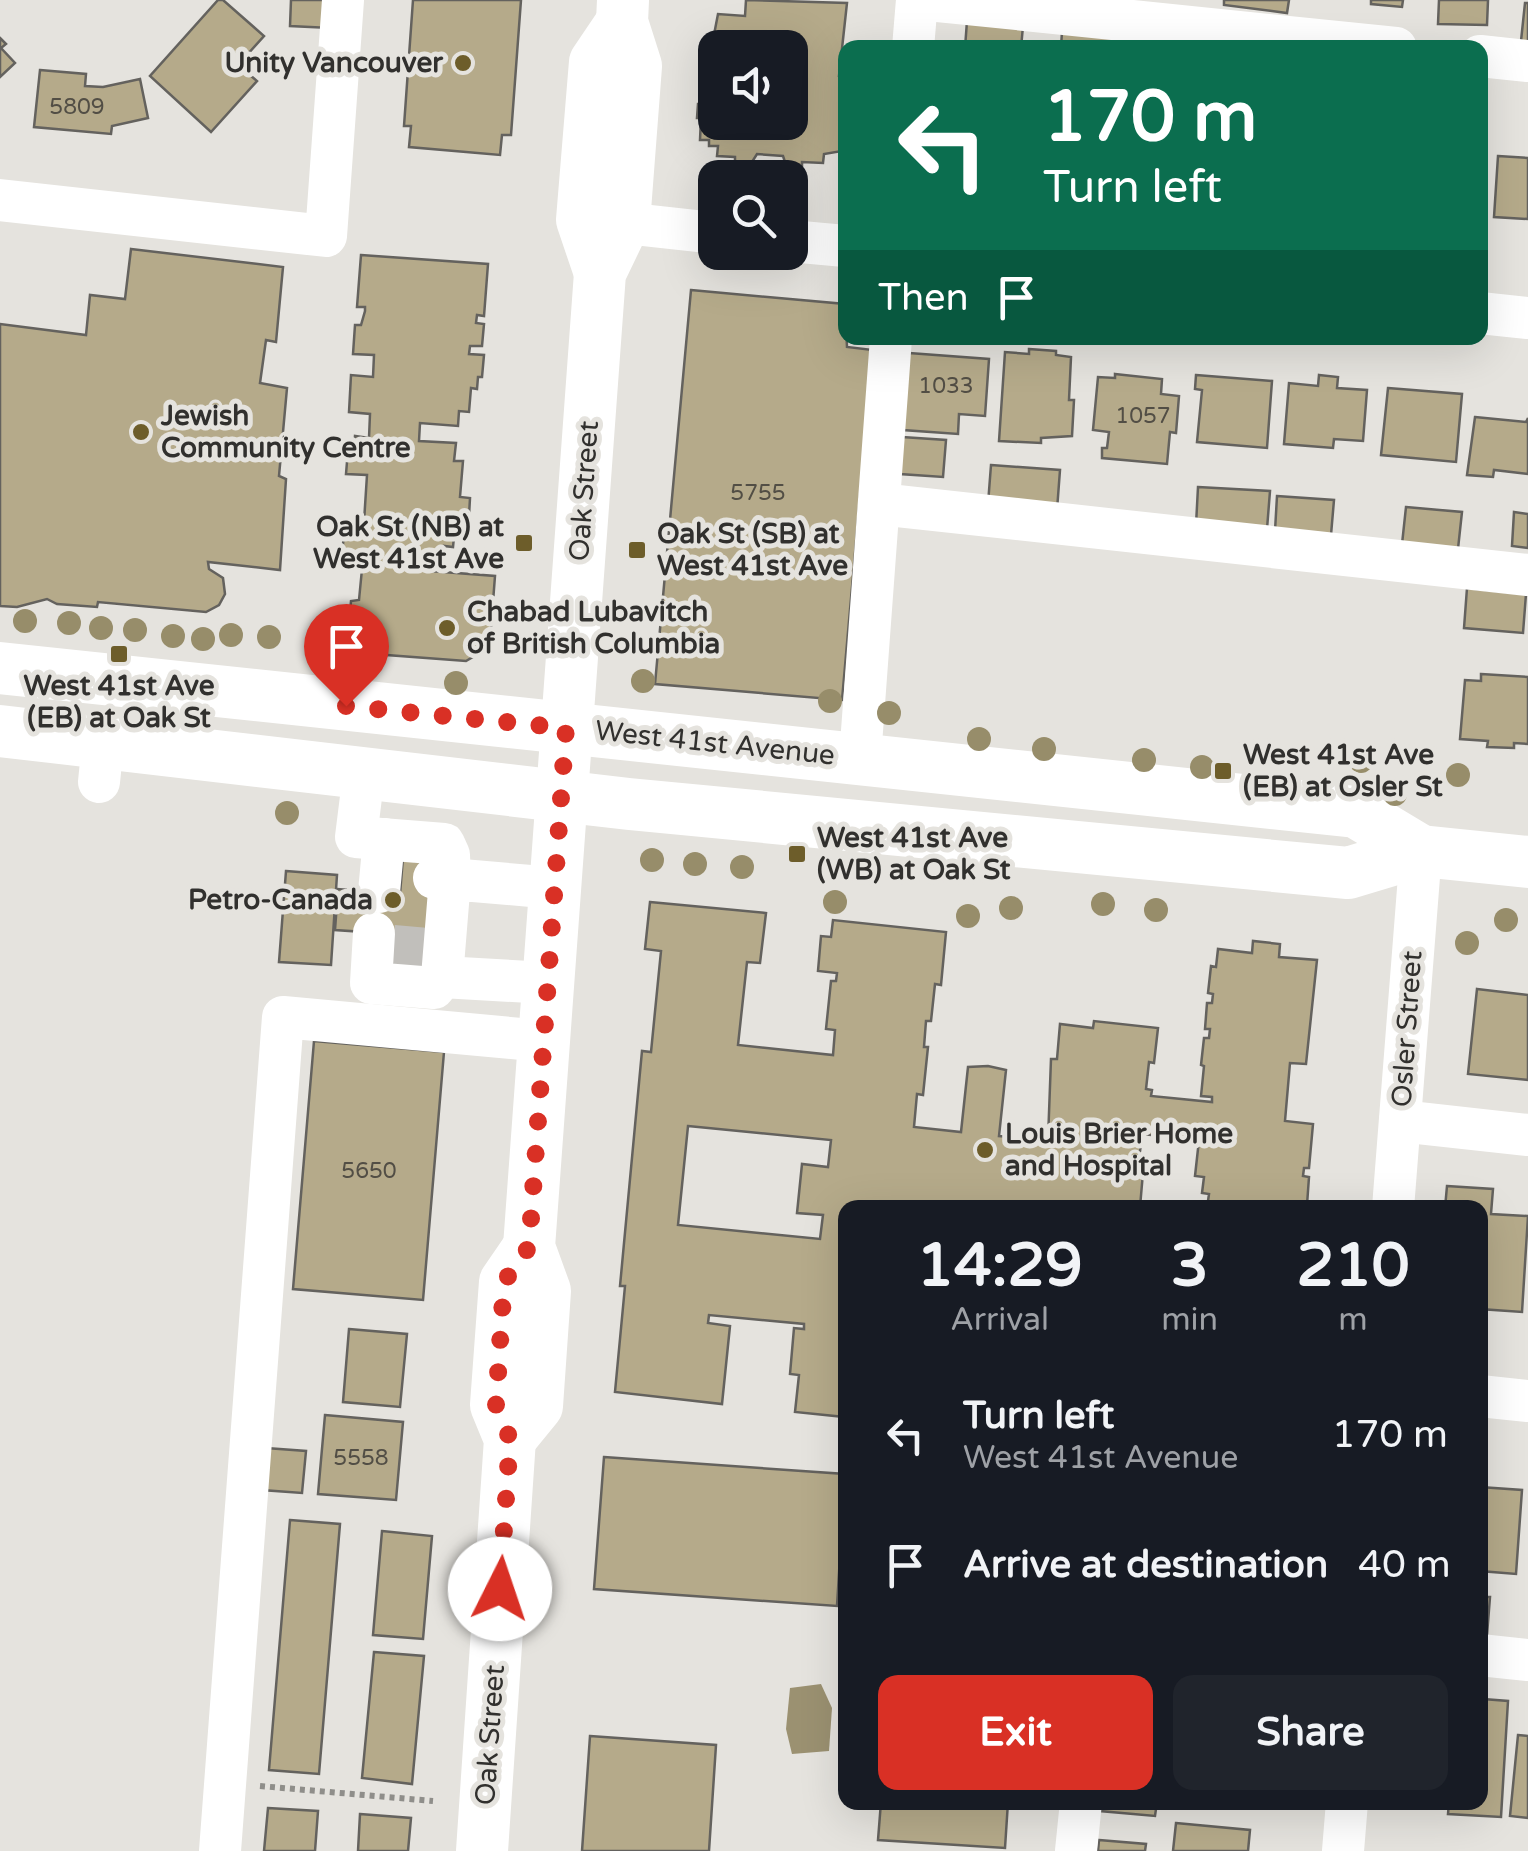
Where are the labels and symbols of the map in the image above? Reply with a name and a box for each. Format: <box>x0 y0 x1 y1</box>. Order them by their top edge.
place label: Unity Vancouver <box>225 46 444 80</box>
marker: Unity Vancouver <box>452 52 474 74</box>
house number: 5809 <box>49 94 105 120</box>
house number: 1033 <box>918 373 974 399</box>
place label: Jewish Community Centre <box>160 399 411 465</box>
house number: 1057 <box>1115 403 1171 429</box>
street label: Oak Street <box>562 419 606 562</box>
marker: Jewish Community Centre <box>130 421 152 443</box>
house number: 5755 <box>730 480 786 506</box>
place label: Oak St (NB) at West 41st Ave <box>313 510 504 576</box>
place label: Oak St (SB) at West 41st Ave <box>657 517 848 583</box>
marker: Oak St (NB) at West 41st Ave <box>513 532 535 554</box>
marker: Oak St (SB) at West 41st Ave <box>626 539 648 561</box>
place label: Chabad Lubavitch of British Columbia <box>467 595 720 661</box>
pin <box>304 604 389 707</box>
marker: Chabad Lubavitch of British Columbia <box>436 617 458 639</box>
marker: West 41st Ave (EB) at Oak St <box>108 643 130 665</box>
place label: West 41st Ave (EB) at Oak St <box>23 669 215 735</box>
street label: West 41st Avenue <box>593 714 837 772</box>
place label: West 41st Ave (EB) at Osler St <box>1243 738 1443 804</box>
marker: West 41st Ave (EB) at Osler St <box>1212 760 1234 782</box>
place label: West 41st Ave (WB) at Oak St <box>817 821 1011 887</box>
marker: West 41st Ave (WB) at Oak St <box>786 843 808 865</box>
place label: Petro-Canada <box>188 883 373 917</box>
marker: Petro-Canada <box>382 889 404 911</box>
street label: Osler Street <box>1385 949 1429 1108</box>
place label: Louis Brier Home and Hospital <box>1005 1117 1233 1183</box>
marker: Louis Brier Home and Hospital <box>974 1139 996 1161</box>
house number: 5650 <box>341 1158 397 1184</box>
house number: 5558 <box>333 1445 389 1471</box>
position arrow <box>448 1537 552 1641</box>
street label: Oak Street <box>468 1663 512 1806</box>

